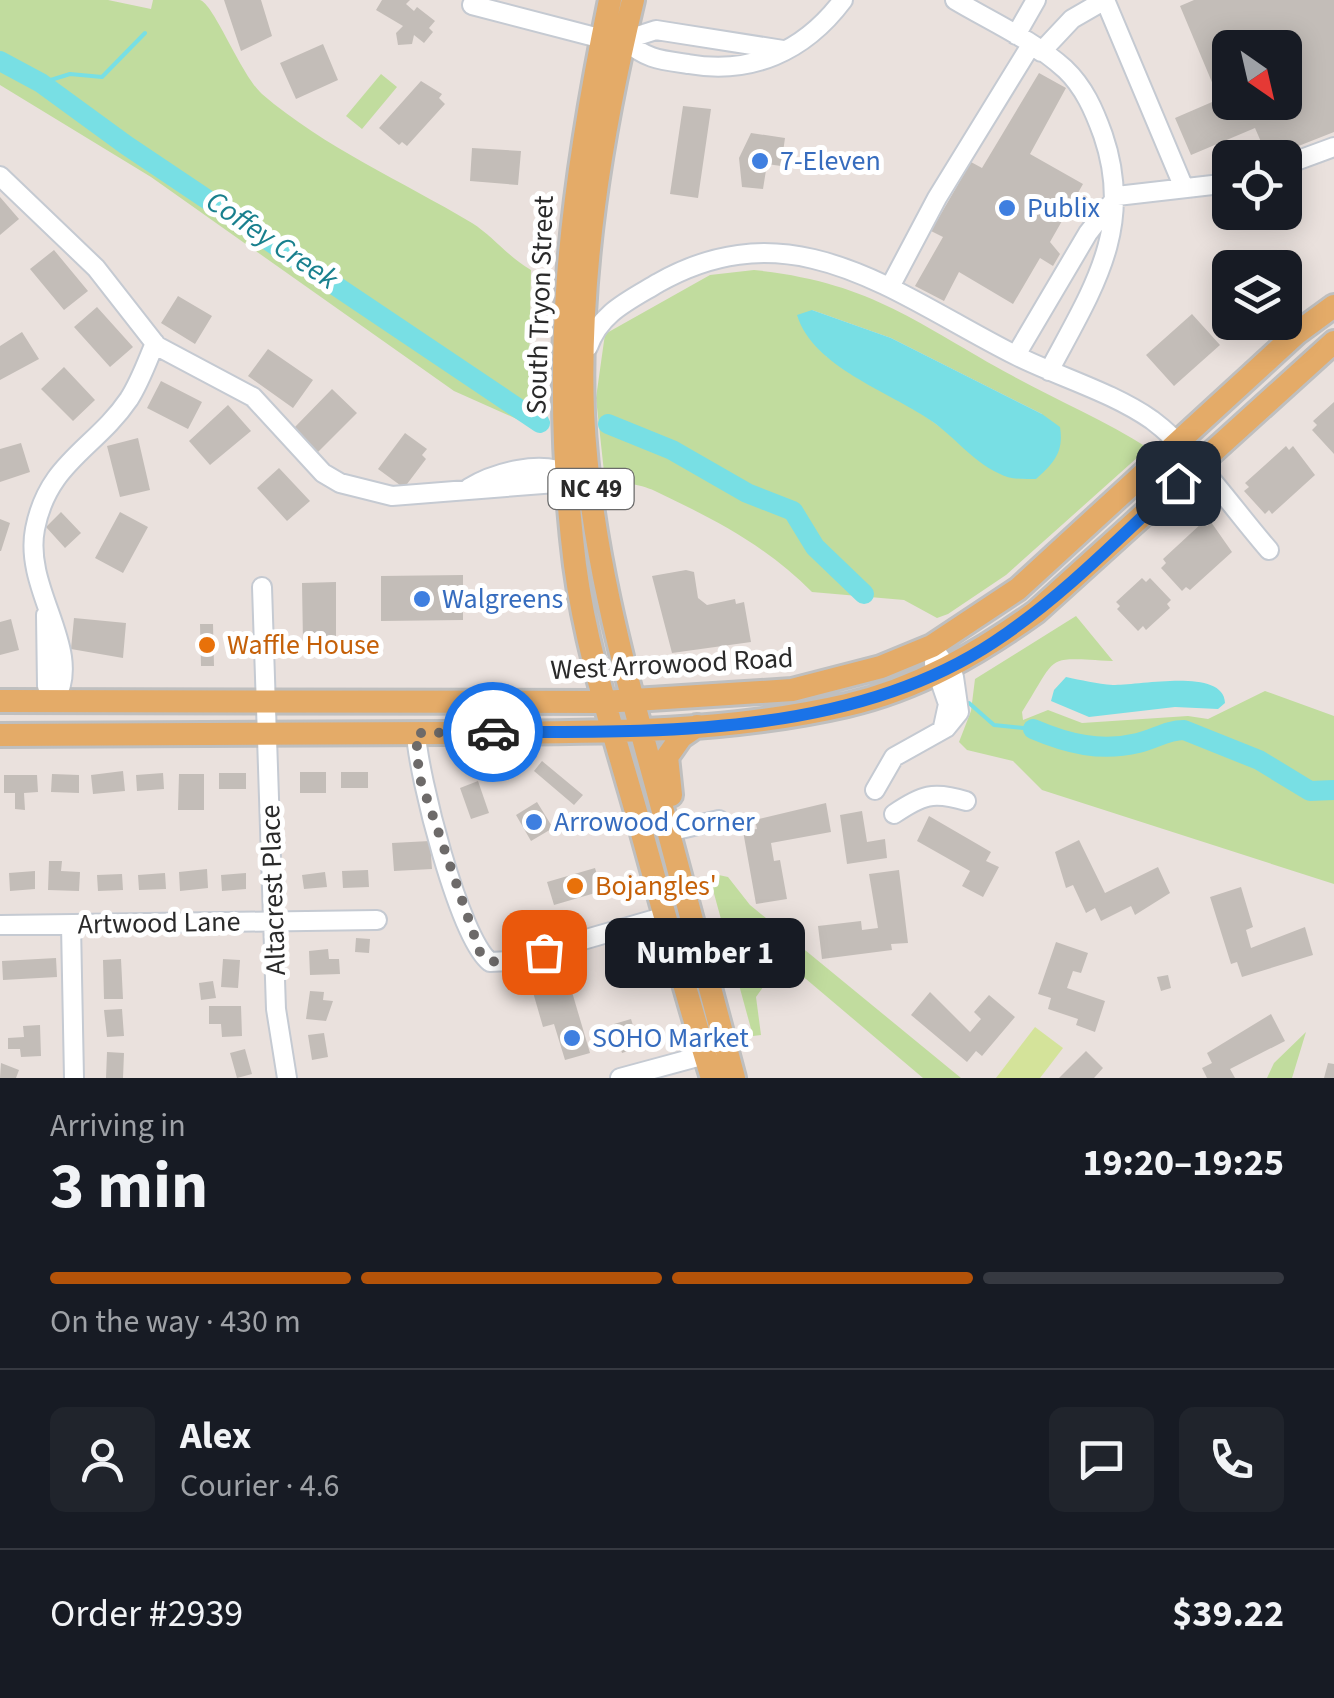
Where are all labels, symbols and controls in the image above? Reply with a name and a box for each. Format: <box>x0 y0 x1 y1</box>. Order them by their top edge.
north arrow <box>1212 30 1302 120</box>
map controls <box>1212 30 1302 340</box>
button: locate <box>1212 140 1302 230</box>
place label: 7-Eleven <box>780 141 881 181</box>
marker: 7-Eleven <box>749 150 771 172</box>
water label: Coffey Creek <box>197 180 347 300</box>
place label: Publix <box>1027 188 1101 228</box>
street label: South Tryon Street <box>516 194 564 415</box>
marker: Publix <box>996 197 1018 219</box>
button: layers <box>1212 250 1302 340</box>
pin <box>1136 441 1221 526</box>
icon: home <box>1151 456 1206 511</box>
road number: NC 49 <box>548 469 634 509</box>
place label: Walgreens <box>442 579 563 619</box>
marker: Walgreens <box>411 588 433 610</box>
place label: Waffle House <box>227 625 380 665</box>
marker: Waffle House <box>196 634 218 656</box>
street label: West Arrowood Road <box>550 638 794 690</box>
courier <box>443 682 543 782</box>
icon: car <box>466 705 521 760</box>
place label: Arrowood Corner <box>554 802 755 842</box>
street label: Altacrest Place <box>250 804 296 976</box>
marker: Arrowood Corner <box>523 811 545 833</box>
place label: Bojangles' <box>595 866 717 906</box>
marker: Bojangles' <box>564 875 586 897</box>
street label: Artwood Lane <box>77 902 241 944</box>
pin <box>502 910 587 995</box>
callout: Number 1 <box>604 917 804 987</box>
icon: bag <box>517 925 572 980</box>
text: Number 1 <box>636 930 774 976</box>
place label: SOHO Market <box>592 1018 749 1058</box>
marker: SOHO Market <box>561 1027 583 1049</box>
text: Arriving in <box>50 1103 186 1149</box>
text: 19:20–19:25 <box>1082 1136 1284 1190</box>
text: 3 min <box>50 1140 208 1233</box>
text: On the way · 430 m <box>50 1299 301 1345</box>
button: person <box>50 1407 155 1512</box>
button: chat <box>1049 1407 1154 1512</box>
button: phone <box>1179 1407 1284 1512</box>
text: Alex <box>180 1409 251 1463</box>
text: Courier · 4.6 <box>180 1463 340 1509</box>
text: Order #2939 <box>50 1587 243 1641</box>
text: $39.22 <box>1172 1587 1284 1641</box>

